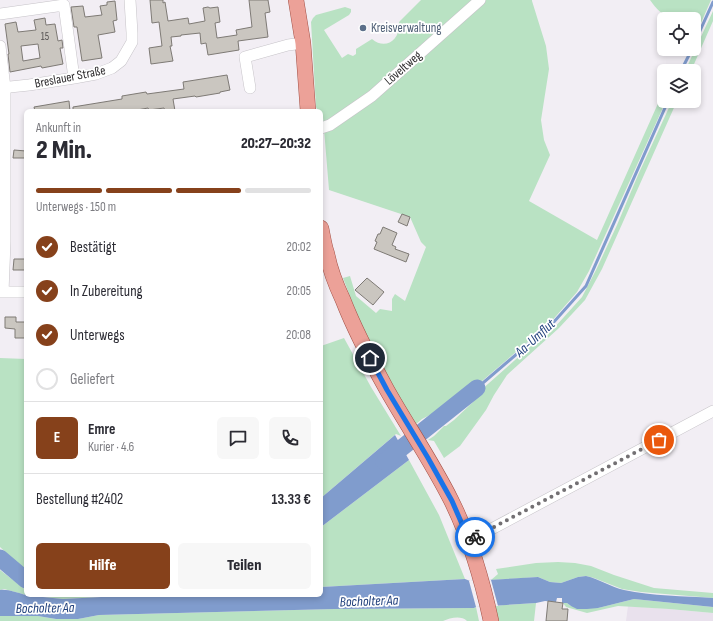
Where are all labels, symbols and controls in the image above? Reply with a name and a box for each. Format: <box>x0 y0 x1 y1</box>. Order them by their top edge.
map controls <box>657 12 701 108</box>
button: locate <box>657 12 701 56</box>
place label: Kreisverwaltung <box>371 20 441 36</box>
marker: Kreisverwaltung <box>358 23 368 33</box>
house number: 15 <box>41 30 49 43</box>
street label: Löveltweg <box>381 47 425 89</box>
street label: Breslauer Straße <box>33 62 107 92</box>
button: layers <box>657 64 701 108</box>
text: Ankunft in <box>36 120 81 136</box>
text: 20:27–20:32 <box>241 134 311 153</box>
text: 2 Min. <box>36 135 92 166</box>
text: Unterwegs · 150 m <box>36 199 116 215</box>
icon: check <box>36 236 58 258</box>
text: Bestätigt <box>70 238 116 257</box>
text: 20:02 <box>286 239 311 255</box>
icon: check <box>36 280 58 302</box>
text: In Zubereitung <box>70 282 143 301</box>
text: 20:05 <box>287 283 311 299</box>
water label: Aa-Umflut <box>511 315 559 361</box>
icon: check <box>36 324 58 346</box>
text: Unterwegs <box>70 326 125 345</box>
text: 20:08 <box>286 327 311 343</box>
pin <box>353 341 387 375</box>
icon: home <box>359 347 381 369</box>
text: Geliefert <box>70 370 115 389</box>
button: chat <box>217 417 259 459</box>
button: phone <box>269 417 311 459</box>
text: Emre <box>88 420 115 439</box>
pin <box>642 423 676 457</box>
text: E <box>54 428 60 447</box>
icon: bag <box>648 429 670 451</box>
text: Kurier · 4.6 <box>88 439 134 455</box>
text: Bestellung #2402 <box>36 490 123 509</box>
text: 13.33 € <box>272 490 311 509</box>
courier <box>455 517 495 557</box>
icon: bike <box>464 526 486 548</box>
button: Hilfe <box>36 543 170 589</box>
button: Teilen <box>178 543 311 589</box>
water label: Bocholter Aa <box>339 591 399 611</box>
water label: Bocholter Aa <box>15 599 75 617</box>

